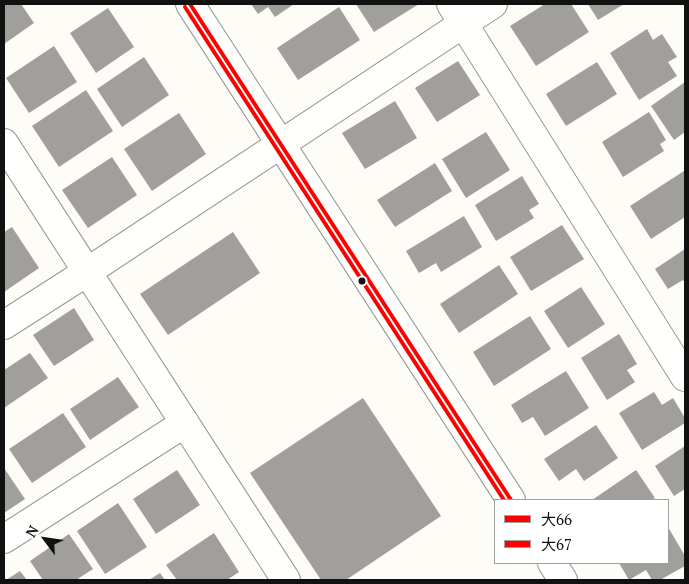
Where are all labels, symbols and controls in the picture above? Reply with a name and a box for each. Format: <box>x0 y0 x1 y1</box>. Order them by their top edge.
unlabelled marker <box>357 276 367 286</box>
legend <box>494 499 669 564</box>
text: 大66 <box>541 509 572 529</box>
north arrow <box>20 514 70 564</box>
text: N <box>21 522 43 540</box>
text: 大67 <box>541 534 572 554</box>

